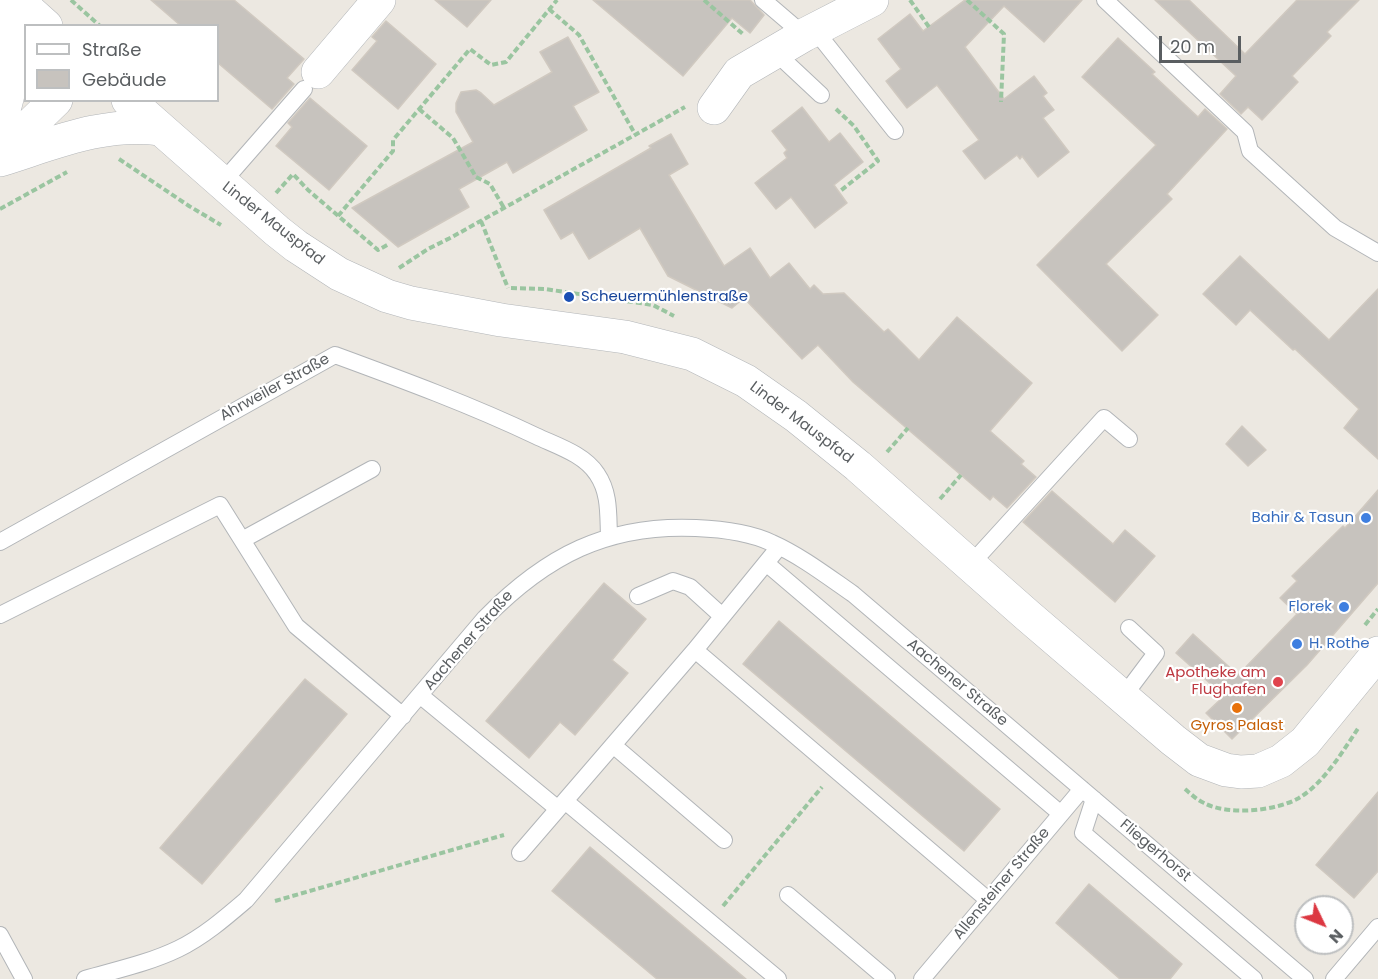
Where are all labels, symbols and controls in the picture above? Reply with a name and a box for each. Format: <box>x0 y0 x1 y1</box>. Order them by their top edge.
legend <box>24 24 219 102</box>
scale bar <box>1162 24 1244 62</box>
text: 20 m <box>1170 34 1215 59</box>
text: Straße <box>82 37 141 62</box>
text: Gebäude <box>82 67 166 92</box>
street label: Linder Mauspfad <box>218 179 328 269</box>
place label: Scheuermühlenstraße <box>581 288 748 306</box>
marker: Scheuermühlenstraße <box>562 290 576 304</box>
street label: Ahrweiler Straße <box>217 350 333 426</box>
street label: Linder Mauspfad <box>746 378 856 468</box>
place label: Bahir & Tasun <box>1251 509 1354 527</box>
marker: Bahir & Tasun <box>1359 511 1373 525</box>
street label: Aachener Straße <box>421 587 517 695</box>
place label: Florek <box>1289 598 1332 616</box>
marker: Florek <box>1337 600 1351 614</box>
place label: H. Rothe <box>1309 635 1370 653</box>
street label: Aachener Straße <box>903 636 1011 730</box>
marker: H. Rothe <box>1290 637 1304 651</box>
place label: Apotheke am Flughafen <box>1165 664 1266 699</box>
marker: Apotheke am Flughafen <box>1271 675 1285 689</box>
marker: Gyros Palast <box>1230 701 1244 715</box>
place label: Gyros Palast <box>1190 717 1284 735</box>
street label: Fliegerhorst <box>1116 816 1194 886</box>
street label: Allensteiner Straße <box>950 824 1054 944</box>
north arrow <box>1294 895 1354 955</box>
text: N <box>1324 924 1349 948</box>

